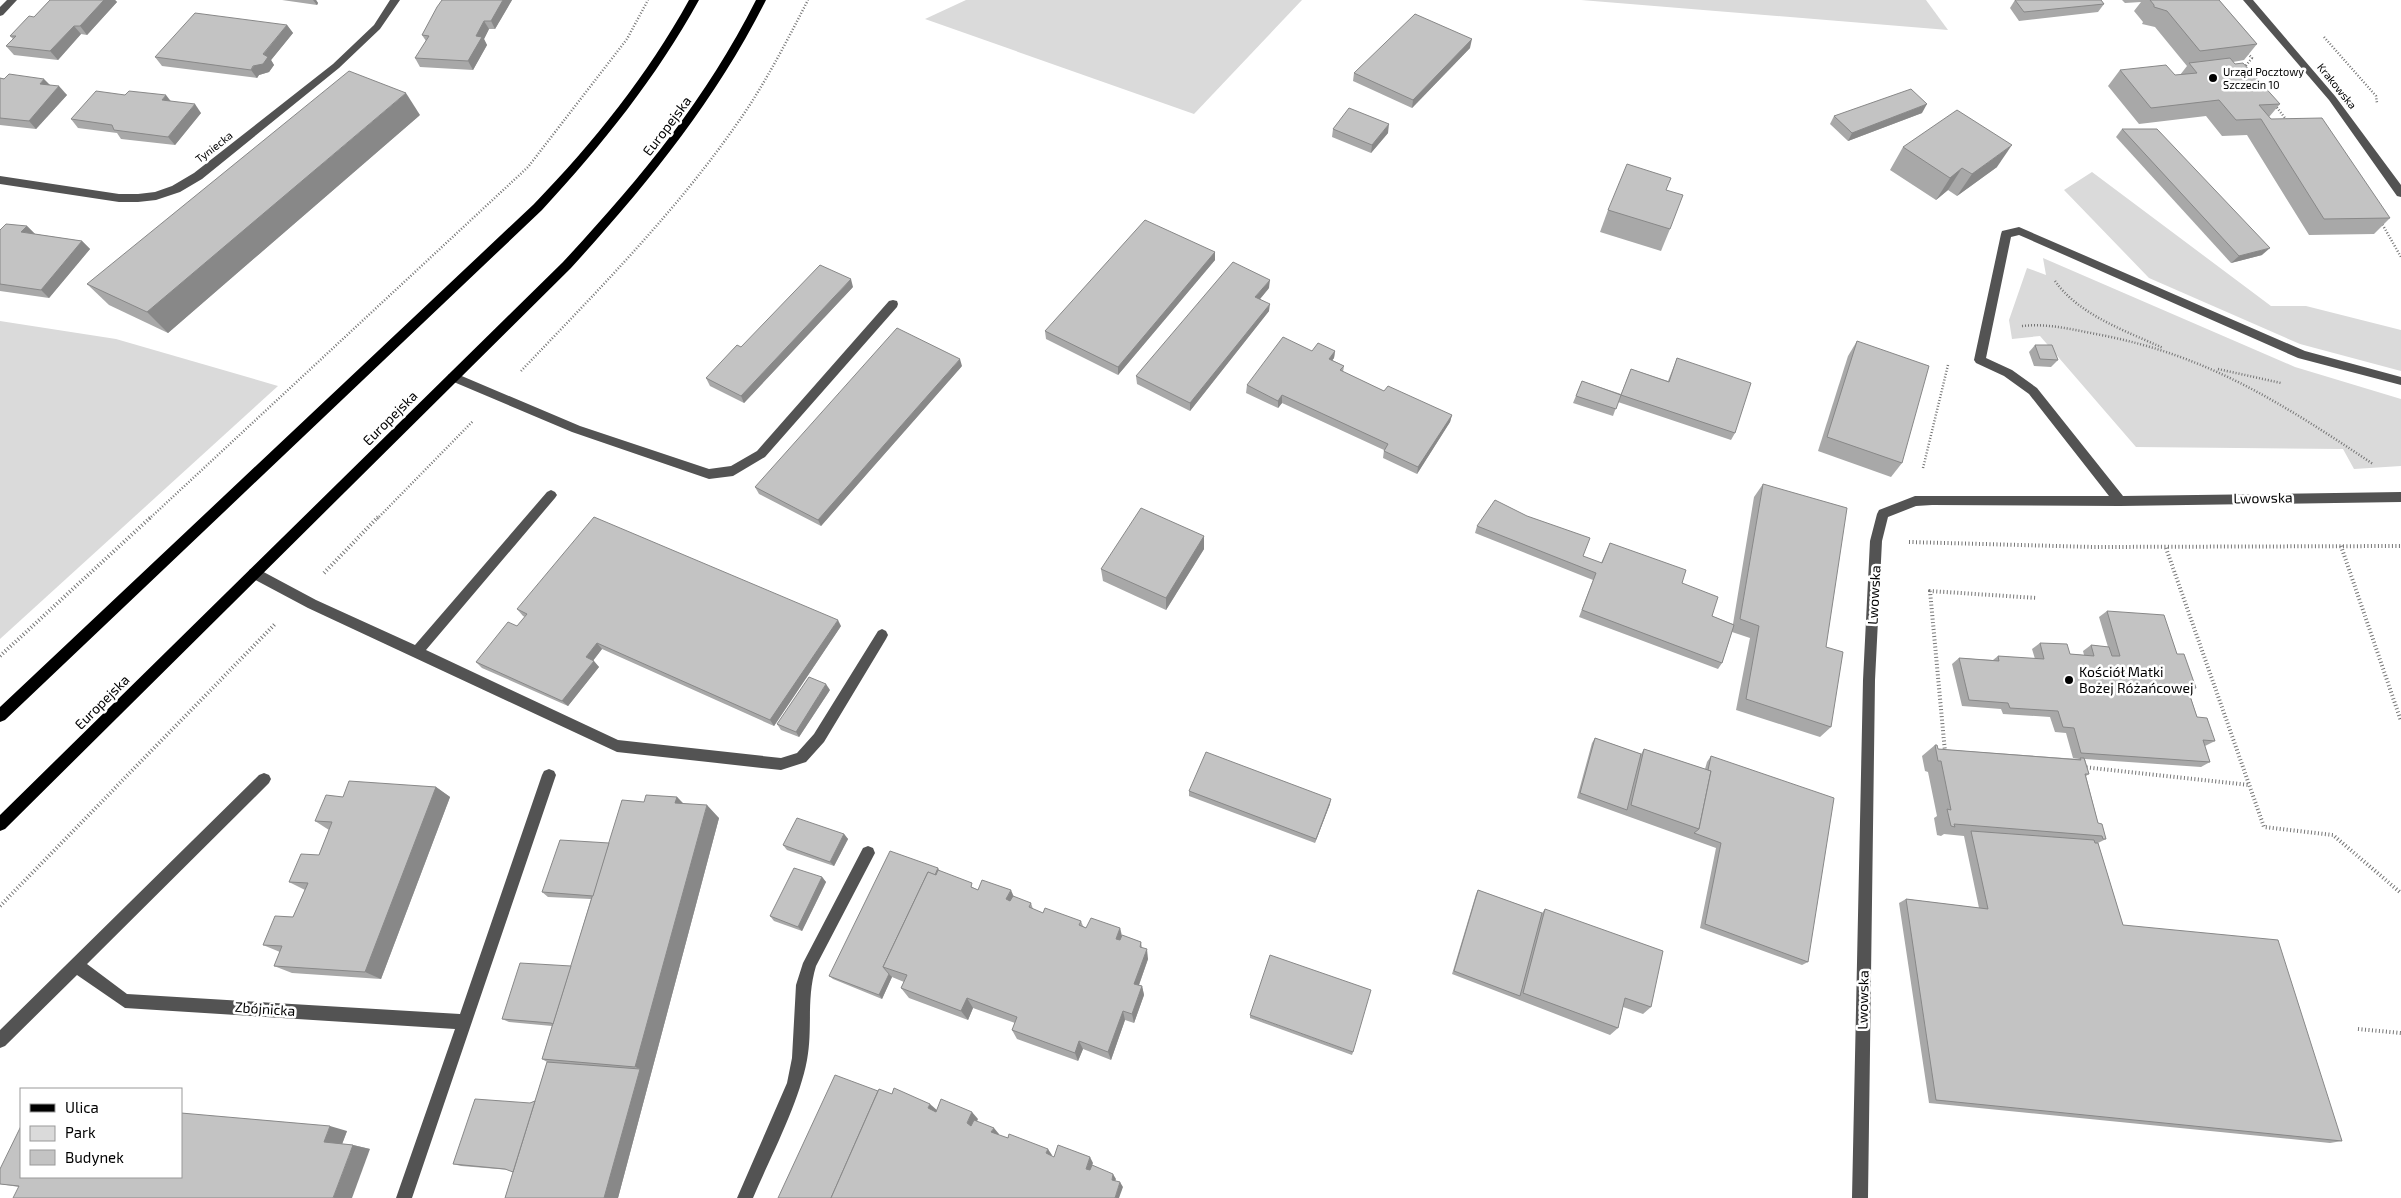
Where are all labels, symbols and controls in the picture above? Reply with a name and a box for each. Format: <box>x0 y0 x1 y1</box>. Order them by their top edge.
street label: Krakowska <box>2315 60 2360 111</box>
place label: Urząd Pocztowy Szczecin 10 <box>2223 65 2304 91</box>
marker: Urząd Pocztowy Szczecin 10 <box>2207 72 2219 84</box>
street label: Europejska <box>639 93 695 159</box>
street label: Tyniecka <box>193 128 235 165</box>
street label: Europejska <box>359 387 421 449</box>
street label: Lwowska <box>2233 488 2293 507</box>
street label: Lwowska <box>1863 565 1884 625</box>
place label: Kościół Matki Bożej Różańcowej <box>2079 663 2194 696</box>
street label: Europejska <box>71 671 133 733</box>
marker: Kościół Matki Bożej Różańcowej <box>2063 674 2075 686</box>
street label: Lwowska <box>1853 970 1872 1030</box>
street label: Zbójnicka <box>234 998 296 1019</box>
legend <box>20 1088 182 1178</box>
text: Ulica <box>65 1098 99 1116</box>
text: Park <box>65 1123 96 1141</box>
text: Budynek <box>65 1148 124 1166</box>

